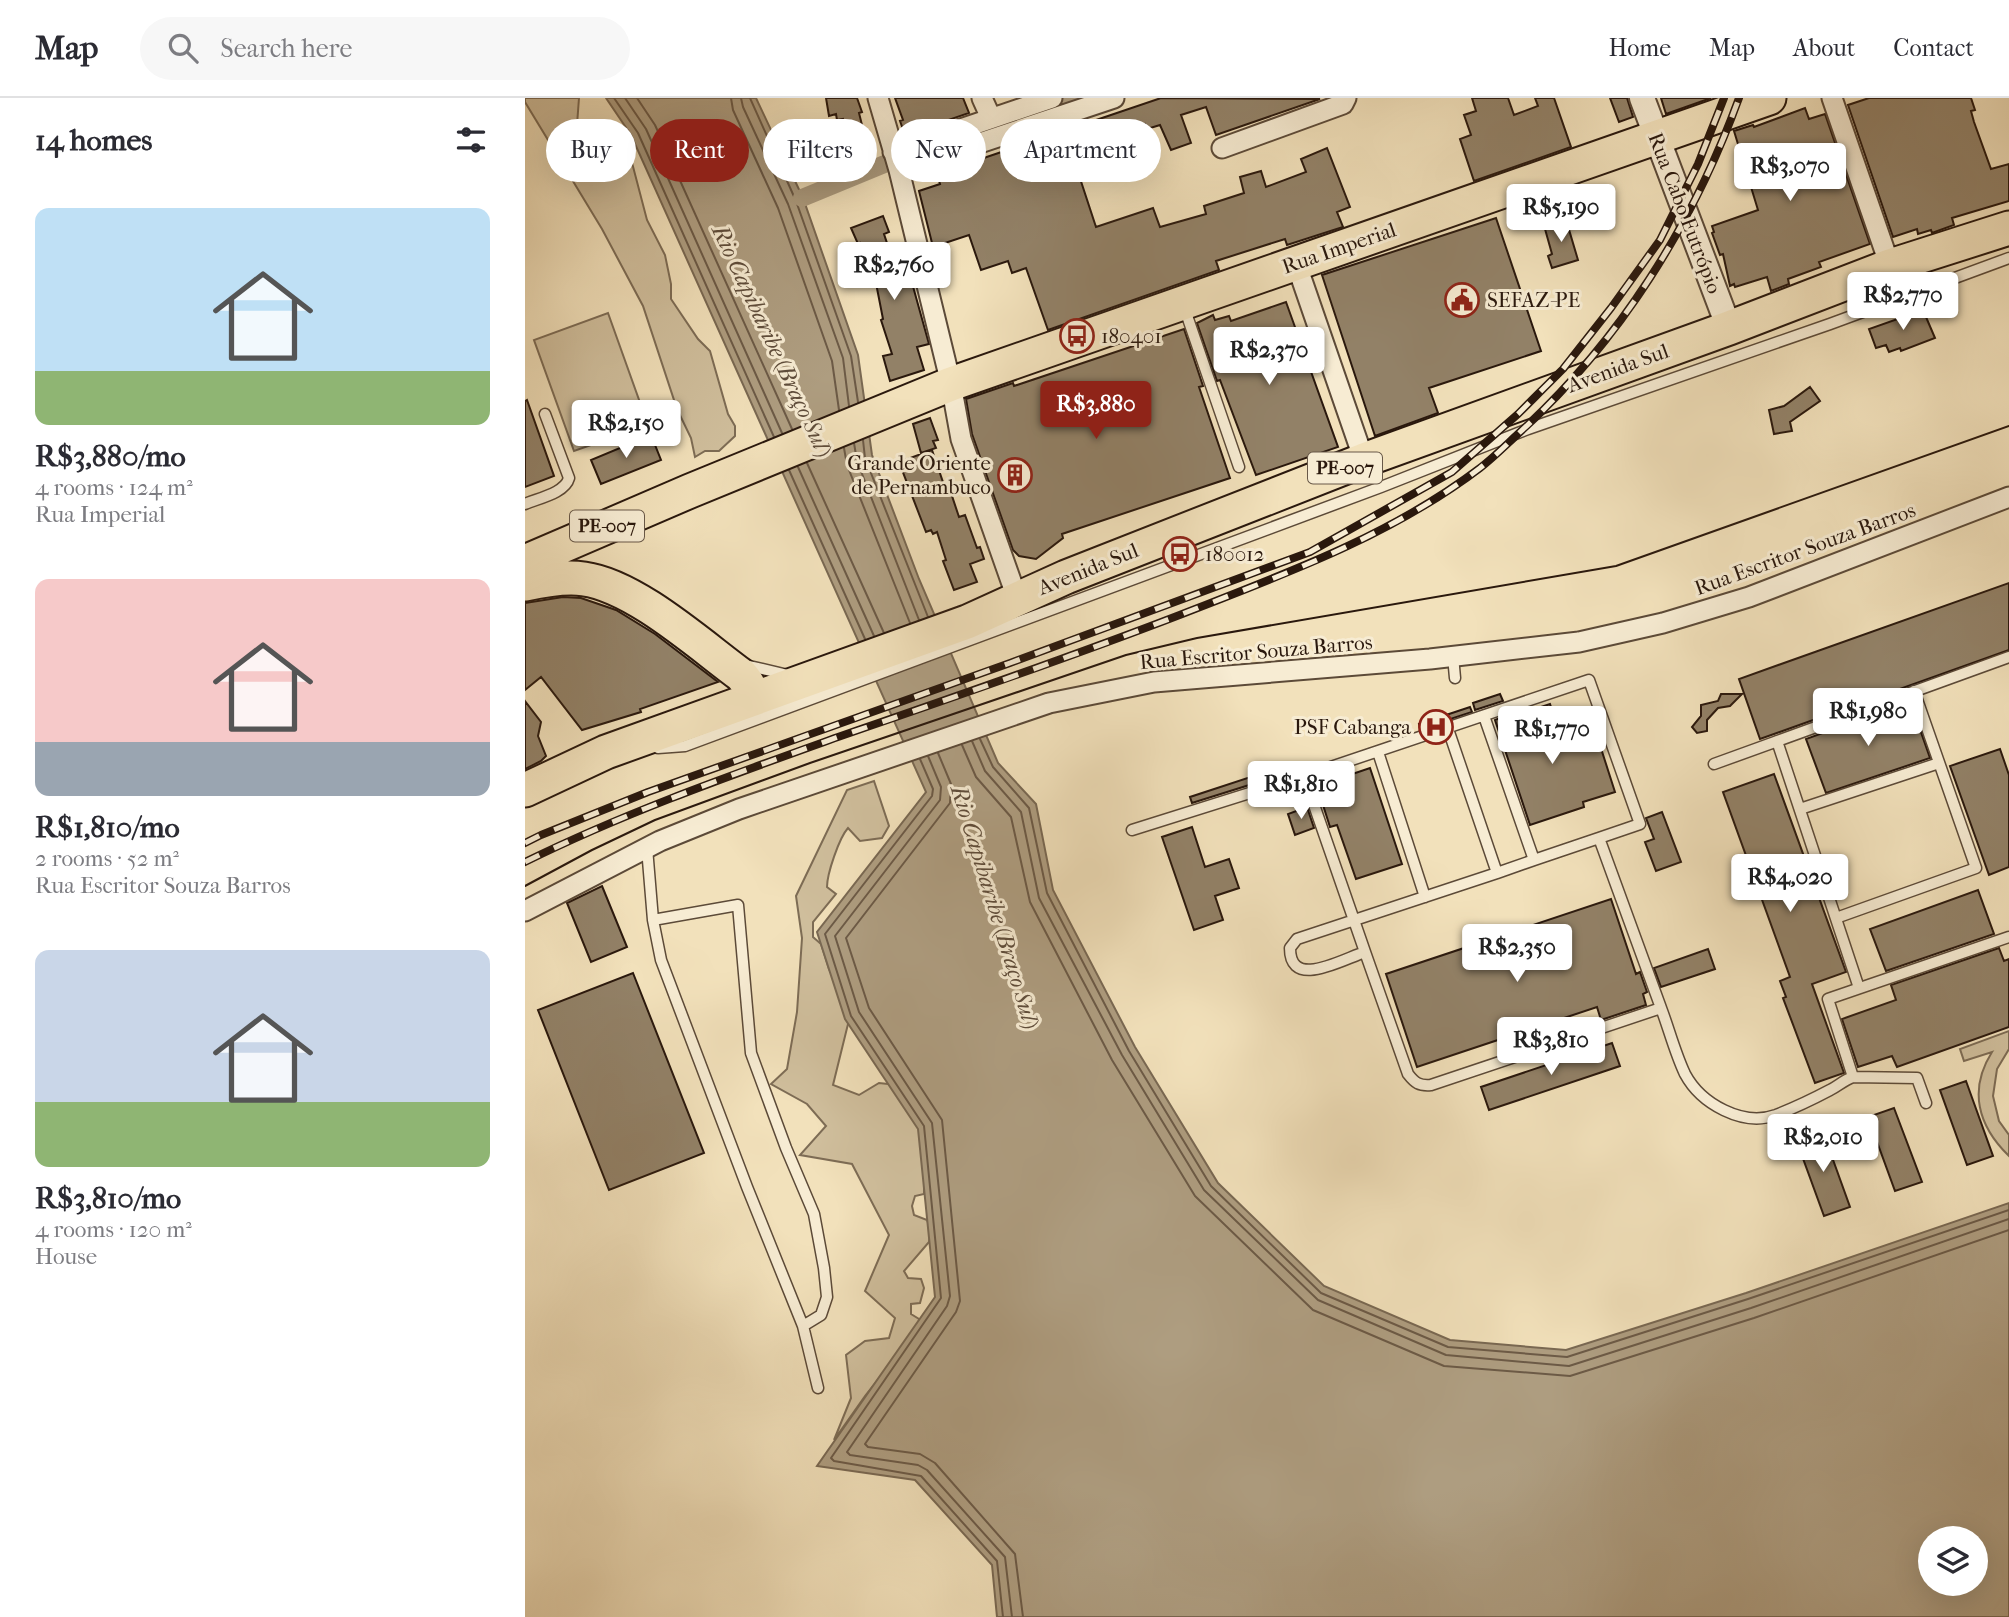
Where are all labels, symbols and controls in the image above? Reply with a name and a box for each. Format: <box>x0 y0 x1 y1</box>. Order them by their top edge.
search box <box>140 17 630 80</box>
text: Map <box>35 29 98 68</box>
icon: search <box>164 29 202 67</box>
text: Search here <box>220 33 352 64</box>
text: Home <box>1609 34 1671 62</box>
text: Map <box>1709 34 1755 62</box>
text: About <box>1793 34 1855 62</box>
text: Contact <box>1893 34 1974 62</box>
chip: Buy <box>546 119 636 182</box>
chip: Rent <box>650 119 749 182</box>
chip: Filters <box>763 119 877 182</box>
chip: New <box>891 119 986 182</box>
chip: Apartment <box>1000 119 1161 182</box>
icon: filters <box>452 121 490 159</box>
text: 14 homes <box>35 123 152 158</box>
street label: Rua Cabo Eutrópio <box>1643 129 1727 297</box>
pin: R$3,070 <box>1725 144 1855 203</box>
text: R$3,070 <box>1750 152 1830 179</box>
pin: R$5,190 <box>1496 184 1626 244</box>
text: R$5,190 <box>1523 193 1600 220</box>
street label: Rua Imperial <box>1279 217 1399 279</box>
water label: Rio Capibaribe (Braço Sul) <box>705 219 838 461</box>
pin: R$2,760 <box>829 242 959 302</box>
text: R$2,760 <box>854 251 934 278</box>
icon: home <box>200 253 326 379</box>
pin: R$2,770 <box>1838 272 1968 332</box>
public building icon: SEFAZ-PE <box>1443 281 1481 319</box>
text: R$2,770 <box>1863 281 1943 308</box>
place label: SEFAZ-PE <box>1487 288 1580 312</box>
bus stop icon: 180401 <box>1058 317 1096 355</box>
place label: 180401 <box>1101 324 1162 348</box>
pin: R$2,370 <box>1204 328 1334 387</box>
text: R$2,370 <box>1230 336 1308 363</box>
street label: Avenida Sul <box>1563 339 1672 398</box>
pin: R$3,880 <box>1031 382 1161 441</box>
text: R$3,880 <box>1056 390 1136 417</box>
pin: R$2,150 <box>561 400 691 460</box>
text: R$2,150 <box>588 409 664 436</box>
text: R$3,880/mo <box>35 439 186 474</box>
place label: Grande Oriente de Pernambuco <box>847 451 991 499</box>
road number: PE-007 <box>1308 452 1382 484</box>
building icon: Grande Oriente de Pernambuco <box>996 456 1034 494</box>
text: 4 rooms · 124 m² <box>35 474 193 501</box>
street label: Rua Escritor Souza Barros <box>1691 498 1919 600</box>
text: Rua Imperial <box>35 501 165 528</box>
road number: PE-007 <box>570 510 644 542</box>
bus stop icon: 180012 <box>1161 535 1199 573</box>
street label: Avenida Sul <box>1033 538 1142 600</box>
place label: 180012 <box>1205 542 1265 566</box>
icon: home <box>200 624 326 750</box>
street label: Rua Escritor Souza Barros <box>1139 630 1374 674</box>
pin: R$1,980 <box>1803 688 1933 748</box>
text: R$1,980 <box>1829 697 1907 724</box>
pin: R$1,770 <box>1487 706 1617 766</box>
hospital icon: PSF Cabanga <box>1417 708 1455 746</box>
place label: PSF Cabanga <box>1294 715 1411 739</box>
text: R$1,770 <box>1514 715 1590 742</box>
pin: R$1,810 <box>1236 762 1366 821</box>
text: R$1,810 <box>1264 770 1338 797</box>
water label: Rio Capibaribe (Braço Sul) <box>945 780 1045 1032</box>
text: R$1,810/mo <box>35 810 180 845</box>
text: 2 rooms · 52 m² <box>35 845 179 872</box>
pin: R$4,020 <box>1725 854 1855 914</box>
text: R$4,020 <box>1747 863 1833 890</box>
text: Rua Escritor Souza Barros <box>35 872 291 899</box>
pin: R$2,350 <box>1452 924 1582 984</box>
text: R$2,350 <box>1478 933 1556 960</box>
icon: home <box>200 995 326 1121</box>
pin: R$3,810 <box>1486 1018 1616 1077</box>
text: R$3,810 <box>1513 1026 1589 1053</box>
pin: R$2,010 <box>1758 1114 1888 1174</box>
text: R$2,010 <box>1783 1123 1863 1150</box>
text: R$3,810/mo <box>35 1181 181 1216</box>
text: 4 rooms · 120 m² <box>35 1216 192 1243</box>
text: House <box>35 1243 97 1270</box>
map controls <box>1918 1526 1988 1596</box>
button: layers <box>1918 1526 1988 1596</box>

